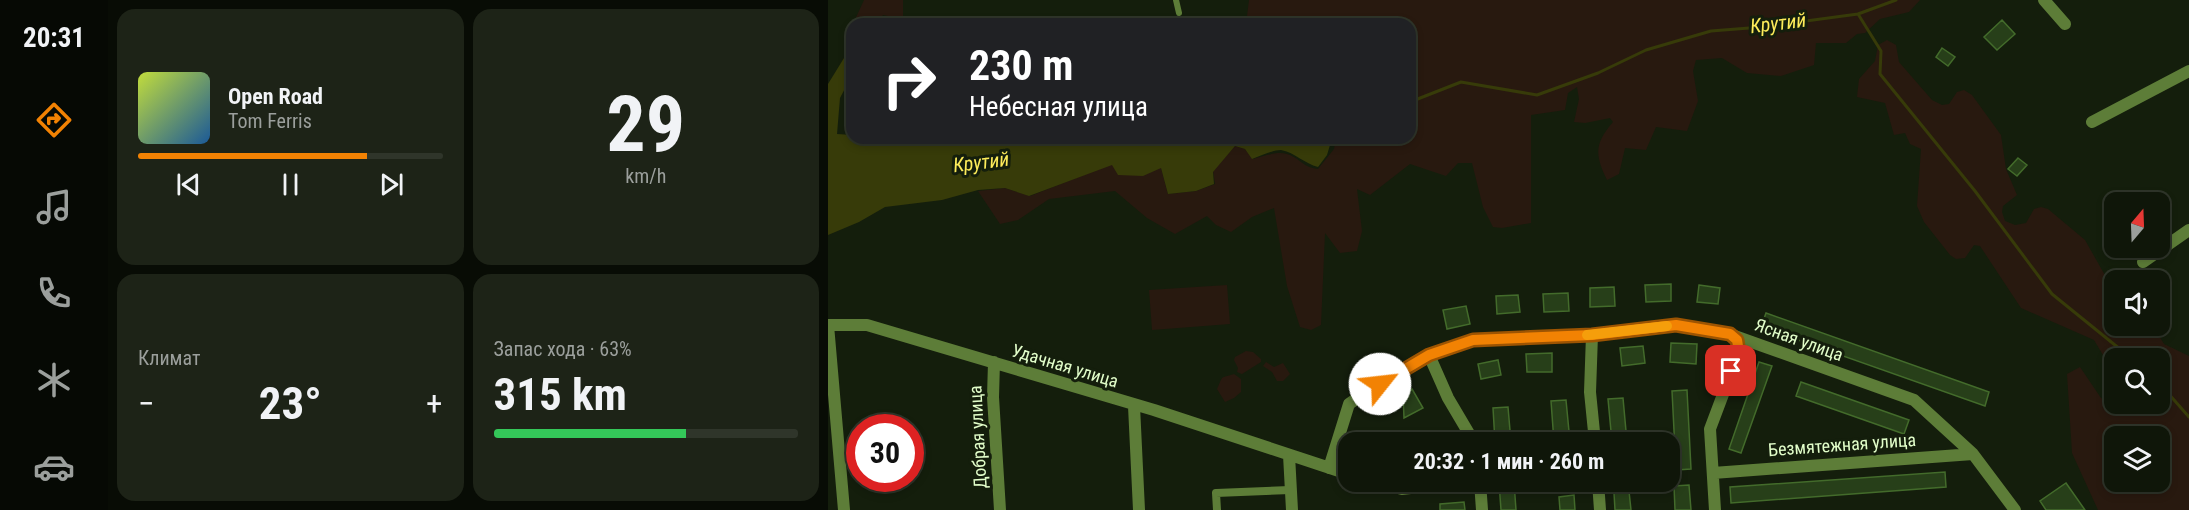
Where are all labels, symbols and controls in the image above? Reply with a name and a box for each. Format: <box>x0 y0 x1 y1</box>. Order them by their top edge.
water label: Крутий <box>1749 8 1807 38</box>
text: 20:31 <box>23 22 85 54</box>
text: 230 m <box>969 41 1074 90</box>
icon: right <box>870 42 948 120</box>
text: 29 <box>606 79 685 170</box>
text: Open Road <box>228 84 323 109</box>
text: Небесная улица <box>969 91 1148 123</box>
icon: directions <box>33 99 75 141</box>
text: Tom Ferris <box>228 109 312 133</box>
water label: Крутий <box>952 147 1010 177</box>
text: km/h <box>625 164 666 188</box>
icon: previous <box>172 168 205 201</box>
icon: pause <box>274 168 307 201</box>
icon: next <box>375 168 408 201</box>
icon: music <box>33 186 75 228</box>
north arrow <box>2104 192 2170 258</box>
map controls <box>2104 192 2170 492</box>
button: sound <box>2104 270 2170 336</box>
icon: phone <box>33 272 75 314</box>
street label: Ясная улица <box>1752 314 1846 365</box>
text: Запас хода · 63% <box>494 337 632 361</box>
street label: Удачная улица <box>1009 339 1121 392</box>
pin <box>1705 345 1756 396</box>
text: Климат <box>138 346 200 370</box>
button: search <box>2104 348 2170 414</box>
position arrow <box>1348 352 1412 416</box>
icon: arrive <box>1714 354 1747 387</box>
icon: climate <box>33 359 75 401</box>
text: 315 km <box>494 368 627 421</box>
text: 23° <box>259 377 322 430</box>
text: − <box>138 384 155 423</box>
text: + <box>426 384 442 423</box>
street label: Добрая улица <box>964 385 991 489</box>
speed limit sign: 30 <box>846 414 924 492</box>
button: layers <box>2104 426 2170 492</box>
street label: Безмятежная улица <box>1767 429 1917 460</box>
icon: car <box>33 446 75 488</box>
text: 20:32 · 1 мин · 260 m <box>1414 449 1604 474</box>

